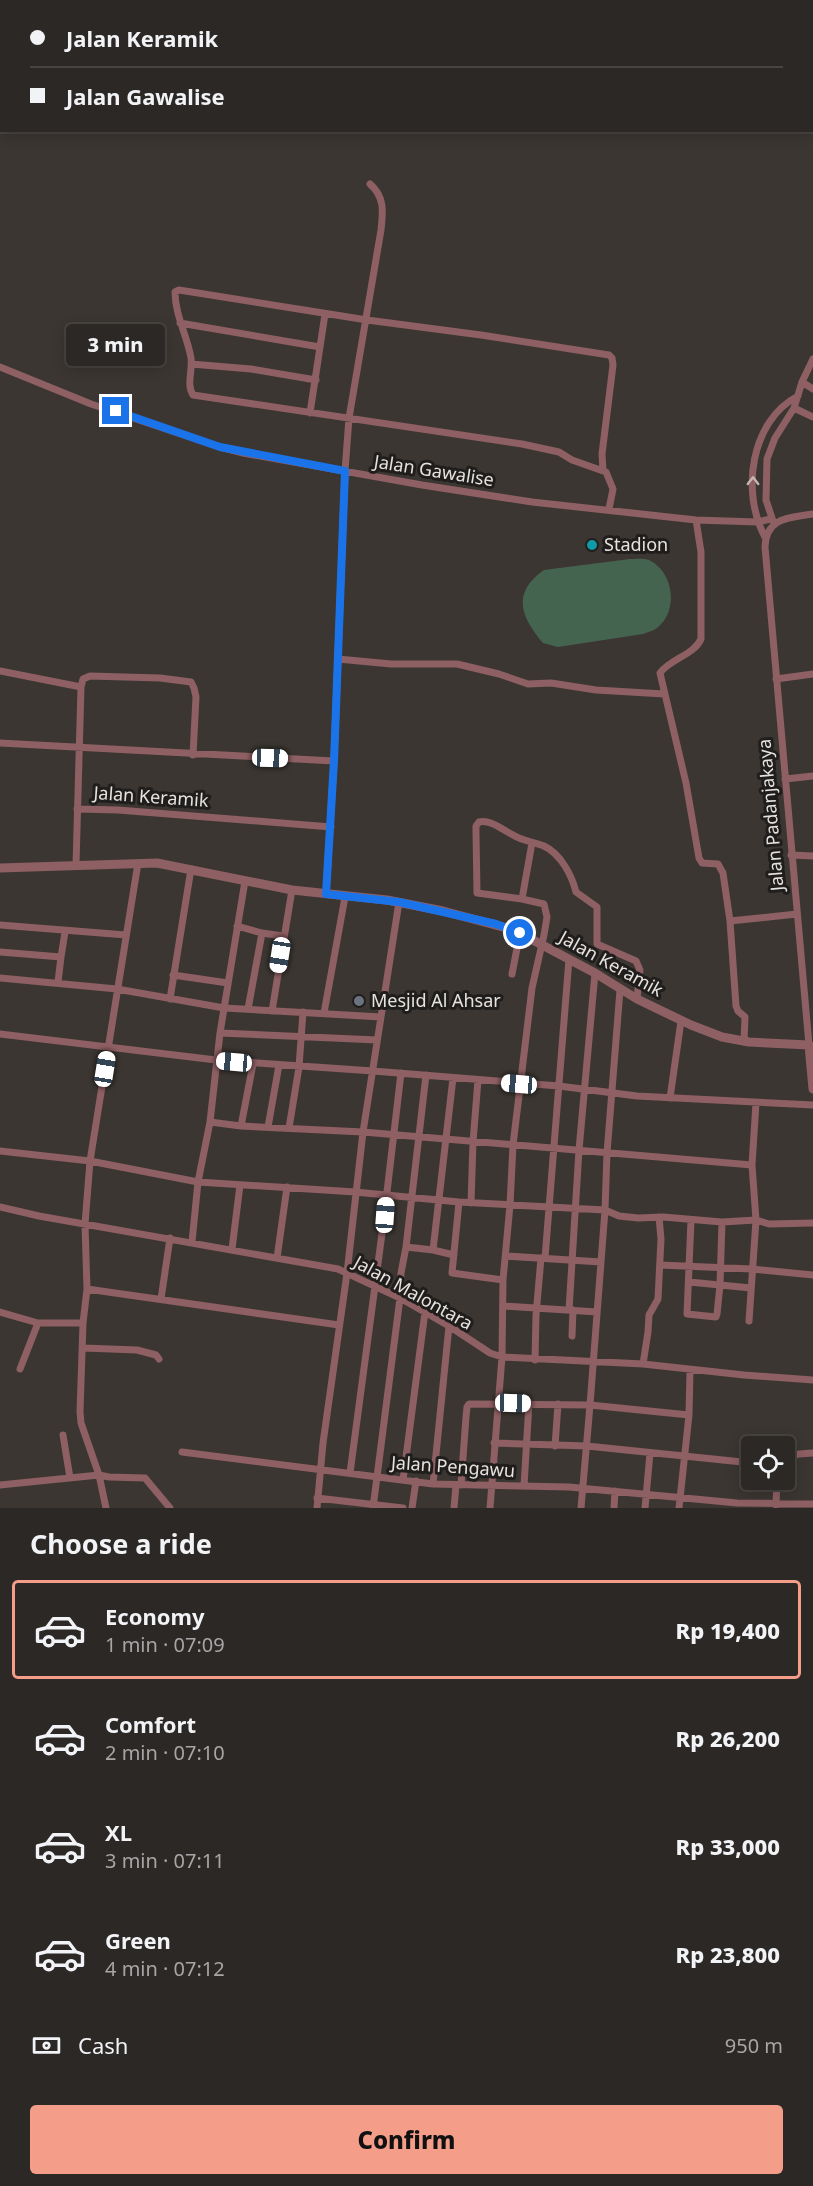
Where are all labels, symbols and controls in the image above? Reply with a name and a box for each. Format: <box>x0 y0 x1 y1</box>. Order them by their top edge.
text: Jalan Keramik <box>66 23 218 53</box>
text: Jalan Gawalise <box>66 81 225 111</box>
callout: 3 min <box>66 324 166 366</box>
text: 3 min <box>88 331 143 358</box>
route end <box>102 397 129 424</box>
street label: Jalan Gawalise <box>371 448 496 491</box>
one-way arrow <box>747 476 759 485</box>
place label: Stadion <box>604 532 668 556</box>
marker: Stadion <box>585 538 599 552</box>
street label: Jalan Padanjakaya <box>751 738 789 894</box>
car <box>252 748 288 768</box>
street label: Jalan Keramik <box>91 780 210 812</box>
route start <box>506 919 533 946</box>
street label: Jalan Keramik <box>554 924 668 1002</box>
car <box>268 936 292 974</box>
place label: Mesjid Al Ahsar <box>371 988 501 1012</box>
marker: Mesjid Al Ahsar <box>352 994 366 1008</box>
car <box>93 1050 117 1088</box>
car <box>215 1051 253 1073</box>
car <box>500 1073 538 1095</box>
car <box>375 1196 395 1234</box>
street label: Jalan Malontara <box>348 1249 477 1335</box>
car <box>495 1394 531 1412</box>
map controls <box>741 1436 795 1490</box>
button: locate <box>741 1436 795 1490</box>
street label: Jalan Pengawu <box>388 1450 516 1482</box>
text: Choose a ride <box>30 1525 212 1562</box>
text: Economy <box>105 1601 204 1631</box>
icon: car <box>33 1603 87 1657</box>
text: Rp 19,400 <box>676 1615 780 1645</box>
text: 1 min · 07:09 <box>105 1631 225 1658</box>
text: Comfort <box>105 1709 196 1739</box>
icon: car <box>33 1711 87 1765</box>
text: Rp 26,200 <box>676 1723 780 1753</box>
text: 2 min · 07:10 <box>105 1739 225 1766</box>
text: XL <box>105 1817 132 1847</box>
icon: car <box>33 1819 87 1873</box>
text: Rp 33,000 <box>676 1831 780 1861</box>
text: 3 min · 07:11 <box>105 1847 225 1874</box>
text: Green <box>105 1925 171 1955</box>
icon: car <box>33 1927 87 1981</box>
text: Rp 23,800 <box>676 1939 780 1969</box>
text: 4 min · 07:12 <box>105 1955 225 1982</box>
icon: cash <box>30 2029 63 2062</box>
text: Cash <box>78 2030 128 2060</box>
text: 950 m <box>725 2032 783 2059</box>
button: Confirm <box>30 2105 783 2174</box>

